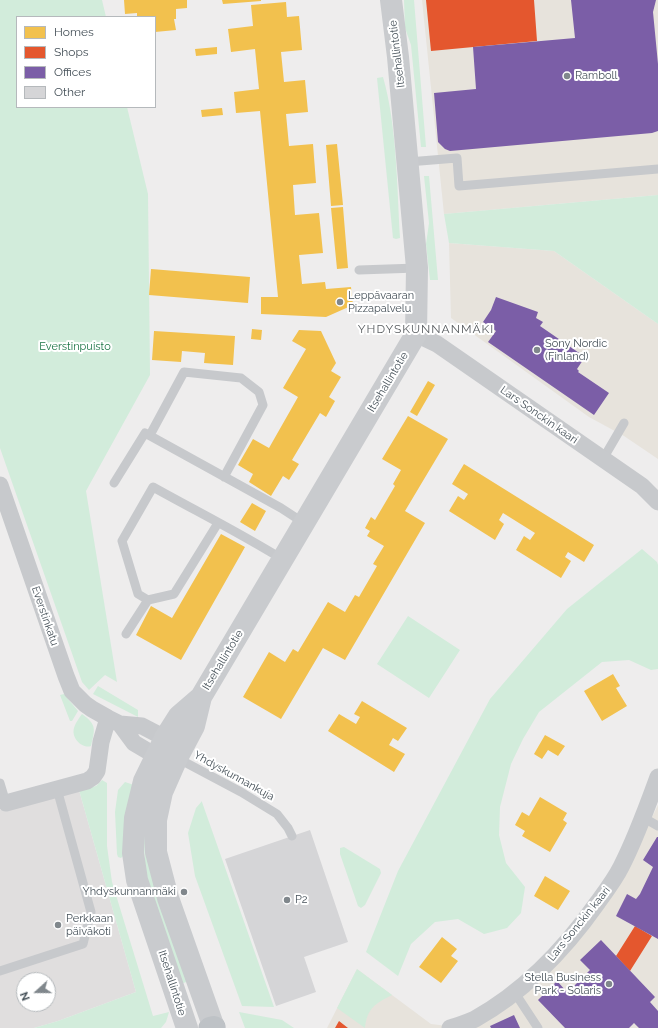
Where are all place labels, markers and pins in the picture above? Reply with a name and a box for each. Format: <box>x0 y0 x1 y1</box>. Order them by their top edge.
place label: Ramboll <box>575 69 618 83</box>
marker: Ramboll <box>562 71 572 81</box>
place label: Leppävaaran Pizzapalvelu <box>348 289 414 315</box>
marker: Leppävaaran Pizzapalvelu <box>335 297 345 307</box>
place label: Sony Nordic (Finland) <box>545 337 607 363</box>
marker: Sony Nordic (Finland) <box>532 345 542 355</box>
place label: Yhdyskunnanmäki <box>83 885 176 899</box>
marker: Yhdyskunnanmäki <box>179 887 189 897</box>
place label: P2 <box>295 893 308 907</box>
marker: P2 <box>282 895 292 905</box>
place label: Perkkaan päiväkoti <box>66 912 113 938</box>
marker: Perkkaan päiväkoti <box>53 920 63 930</box>
place label: Stella Business Park - Solaris <box>525 971 601 997</box>
marker: Stella Business Park - Solaris <box>604 979 614 989</box>

